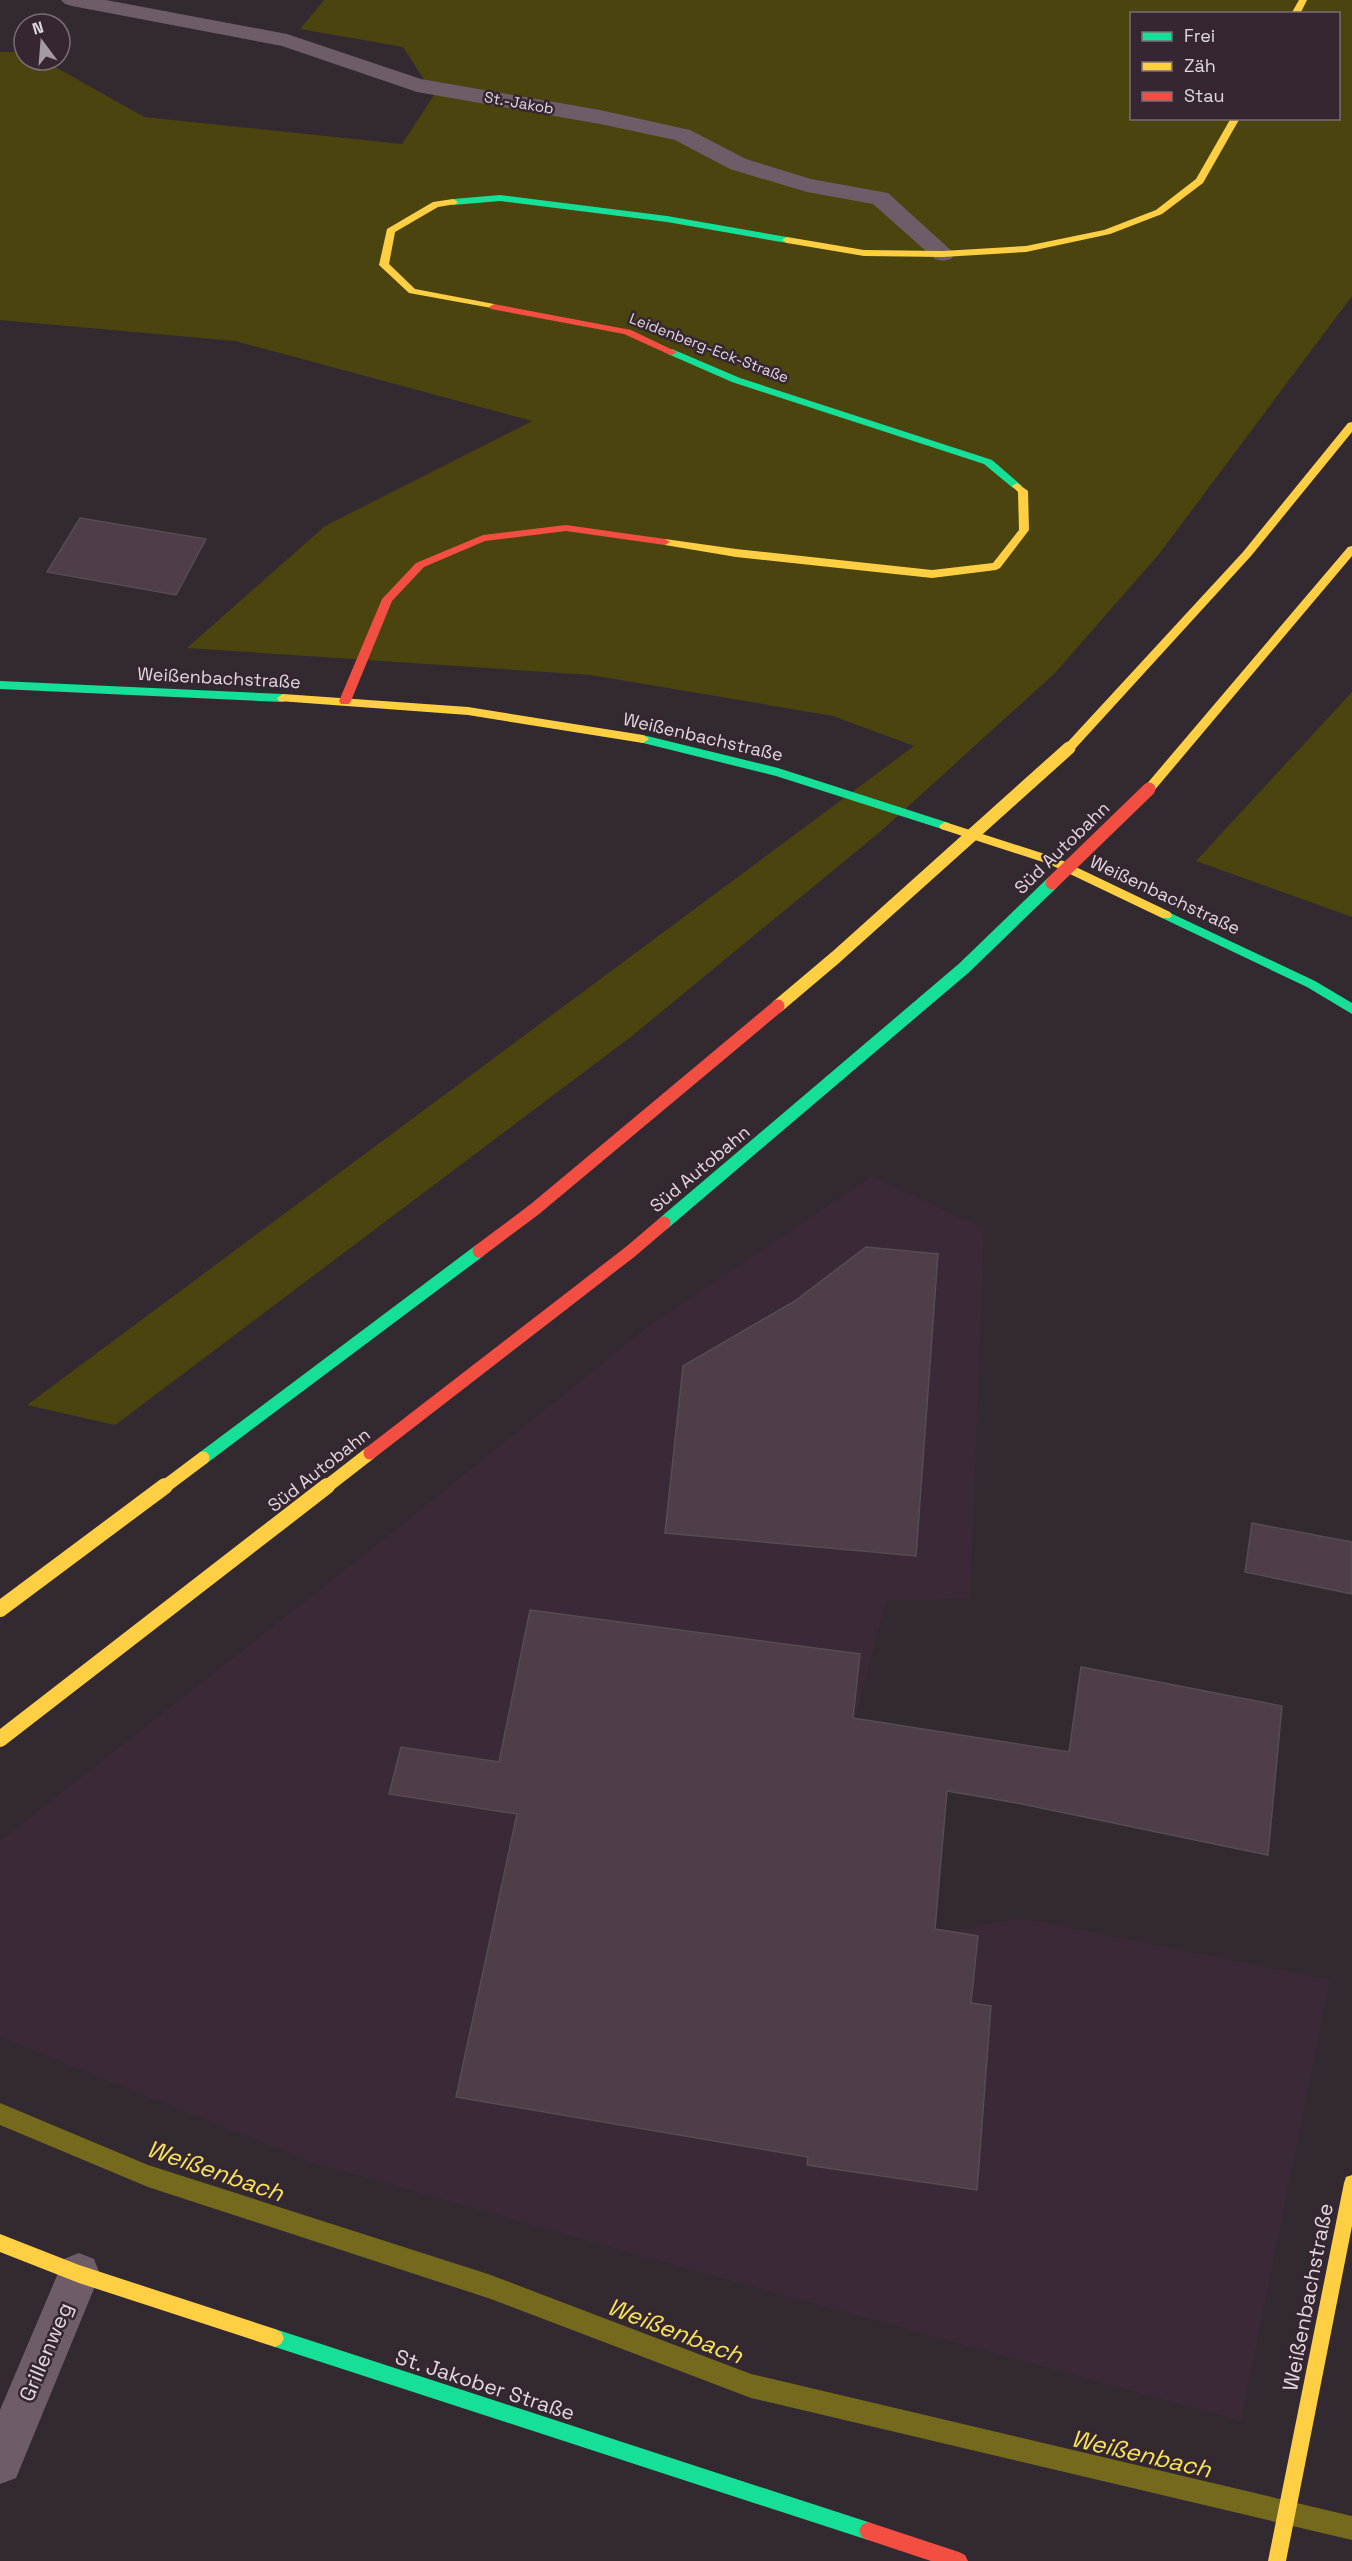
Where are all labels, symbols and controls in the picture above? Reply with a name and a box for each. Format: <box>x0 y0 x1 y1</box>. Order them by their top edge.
north arrow <box>12 12 72 72</box>
legend <box>1130 12 1340 120</box>
text: N <box>30 16 46 40</box>
text: Frei <box>1184 24 1215 47</box>
text: Zäh <box>1184 54 1216 77</box>
text: Stau <box>1184 84 1224 107</box>
street label: St.-Jakob <box>483 87 555 118</box>
street label: Leidenberg-Eck-Straße <box>627 308 792 387</box>
street label: Weißenbachstraße <box>137 662 301 693</box>
street label: Weißenbachstraße <box>621 707 785 766</box>
street label: Süd Autobahn <box>1009 796 1114 899</box>
street label: Weißenbachstraße <box>1086 850 1244 940</box>
street label: Süd Autobahn <box>645 1120 754 1217</box>
street label: Süd Autobahn <box>263 1423 374 1517</box>
water label: Weißenbach <box>143 2133 289 2209</box>
street label: Weißenbachstraße <box>1276 2201 1339 2393</box>
water label: Weißenbach <box>603 2290 749 2371</box>
street label: Grillenweg <box>13 2298 78 2405</box>
street label: St. Jakober Straße <box>392 2343 578 2426</box>
water label: Weißenbach <box>1068 2422 1215 2485</box>

